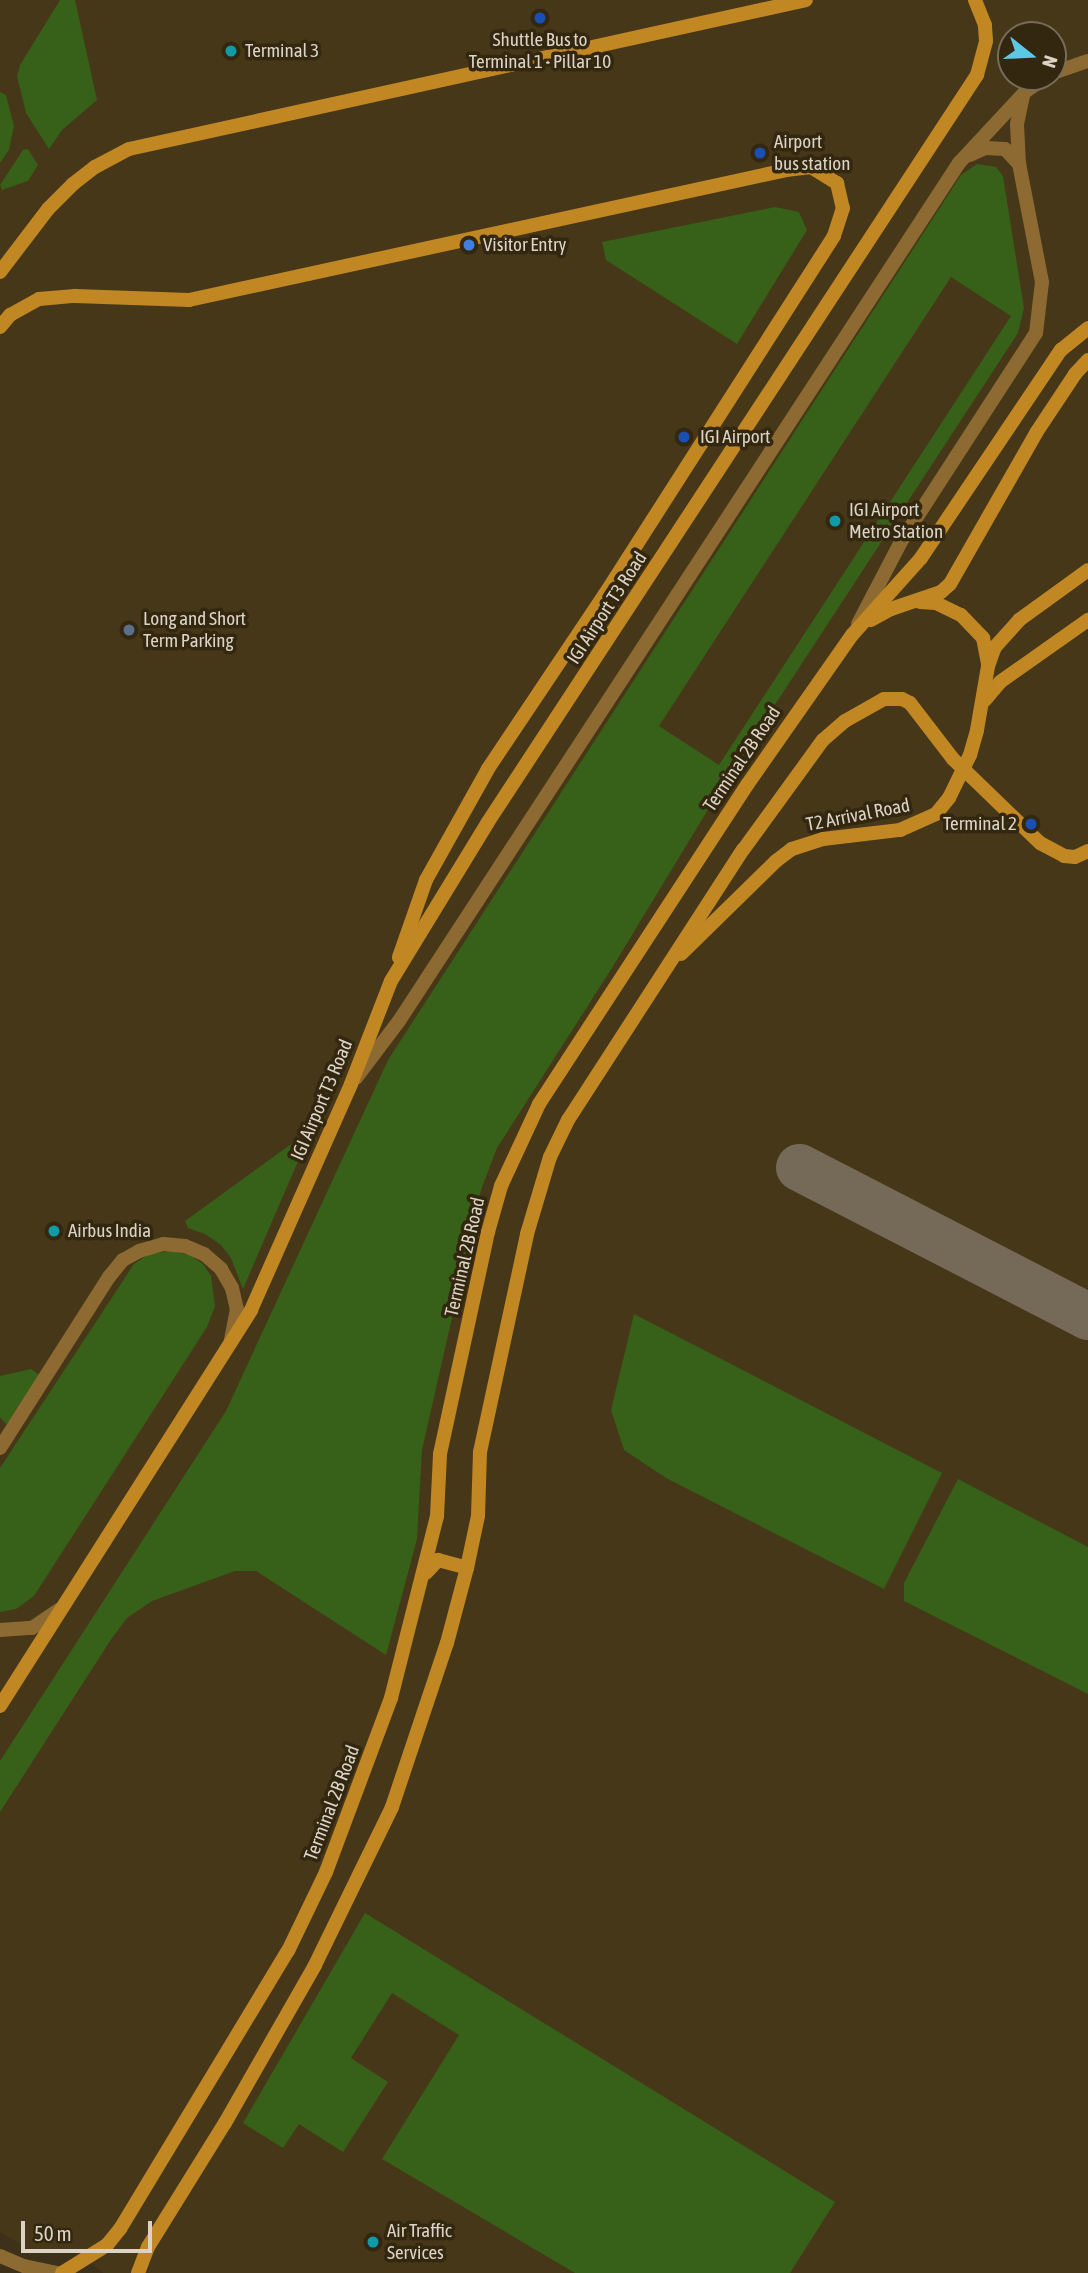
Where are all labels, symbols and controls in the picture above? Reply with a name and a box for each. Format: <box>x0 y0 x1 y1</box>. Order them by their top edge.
marker: Shuttle Bus to Terminal 1 - Pillar 10 <box>532 10 548 26</box>
north arrow <box>997 21 1067 91</box>
place label: Shuttle Bus to Terminal 1 - Pillar 10 <box>469 29 611 73</box>
place label: Terminal 3 <box>245 40 319 62</box>
marker: Terminal 3 <box>223 43 239 59</box>
text: N <box>1038 53 1062 71</box>
place label: Airport bus station <box>774 131 850 175</box>
marker: Airport bus station <box>752 145 768 161</box>
place label: Visitor Entry <box>483 234 566 256</box>
marker: Visitor Entry <box>461 237 477 253</box>
place label: IGI Airport <box>700 426 770 448</box>
marker: IGI Airport <box>674 427 694 447</box>
place label: IGI Airport Metro Station <box>849 499 943 543</box>
marker: IGI Airport Metro Station <box>827 513 843 529</box>
street label: IGI Airport T3 Road <box>562 548 652 668</box>
place label: Long and Short Term Parking <box>143 608 246 652</box>
marker: Long and Short Term Parking <box>121 622 137 638</box>
street label: Terminal 2B Road <box>698 702 786 816</box>
street label: T2 Arrival Road <box>804 794 912 836</box>
place label: Terminal 2 <box>943 813 1017 835</box>
marker: Terminal 2 <box>1023 816 1039 832</box>
street label: IGI Airport T3 Road <box>286 1036 358 1164</box>
street label: Terminal 2B Road <box>440 1195 490 1319</box>
place label: Airbus India <box>68 1220 151 1242</box>
marker: Airbus India <box>46 1223 62 1239</box>
street label: Terminal 2B Road <box>300 1742 364 1864</box>
scale bar <box>24 2206 156 2250</box>
place label: Air Traffic Services <box>387 2220 452 2264</box>
text: 50 m <box>34 2221 72 2245</box>
marker: Air Traffic Services <box>365 2234 381 2250</box>

